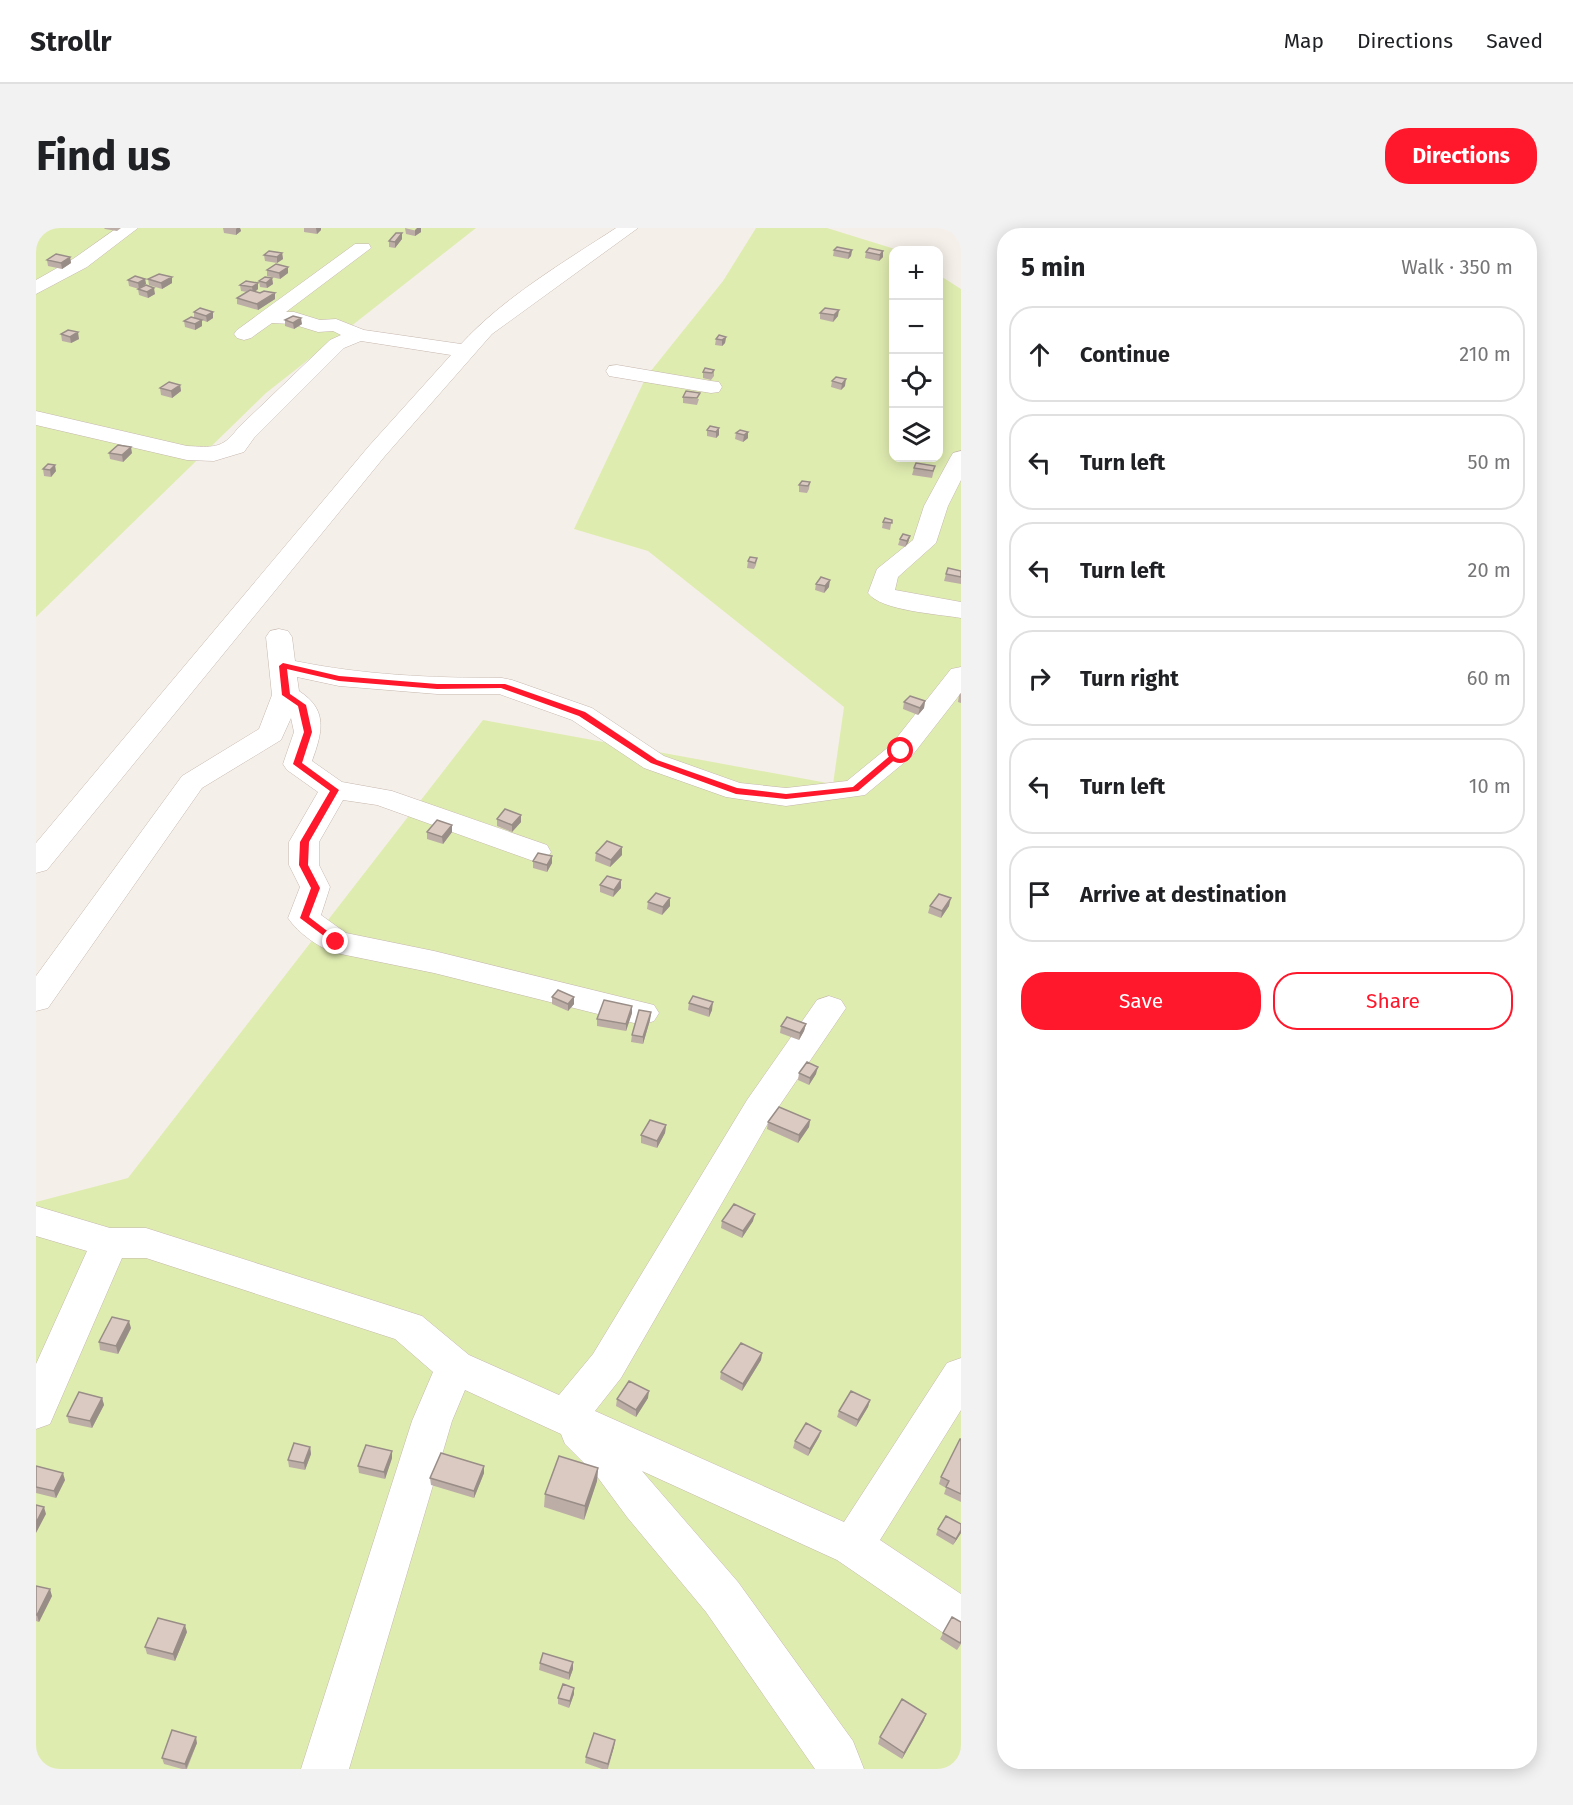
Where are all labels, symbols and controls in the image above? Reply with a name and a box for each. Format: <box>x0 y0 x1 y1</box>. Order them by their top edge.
text: Strollr <box>30 25 111 58</box>
text: Map <box>1284 28 1324 54</box>
text: Directions <box>1357 28 1453 54</box>
text: Saved <box>1486 28 1543 54</box>
button: Directions <box>1385 128 1537 184</box>
text: Find us <box>36 131 171 181</box>
map controls <box>889 246 943 462</box>
button: + <box>889 246 943 300</box>
text: 5 min <box>1021 252 1085 283</box>
text: Walk · 350 m <box>1401 255 1513 279</box>
button: − <box>889 300 943 354</box>
icon: ahead <box>1023 338 1056 371</box>
text: Continue <box>1080 341 1170 368</box>
text: 210 m <box>1459 342 1511 366</box>
button: locate <box>889 354 943 408</box>
button: layers <box>889 408 943 462</box>
icon: left <box>1023 446 1056 479</box>
text: Turn left <box>1080 449 1165 476</box>
text: 50 m <box>1467 450 1511 474</box>
icon: left <box>1023 554 1056 587</box>
text: Turn left <box>1080 557 1165 584</box>
text: 20 m <box>1468 558 1511 582</box>
icon: right <box>1023 662 1056 695</box>
text: Turn right <box>1080 665 1179 692</box>
text: 60 m <box>1467 666 1511 690</box>
route start <box>887 737 913 763</box>
icon: left <box>1023 770 1056 803</box>
text: Turn left <box>1080 773 1165 800</box>
text: 10 m <box>1469 774 1511 798</box>
icon: arrive <box>1023 878 1056 911</box>
text: Arrive at destination <box>1080 881 1287 908</box>
route end <box>322 928 348 954</box>
button: Save <box>1021 972 1261 1030</box>
button: Share <box>1273 972 1513 1030</box>

